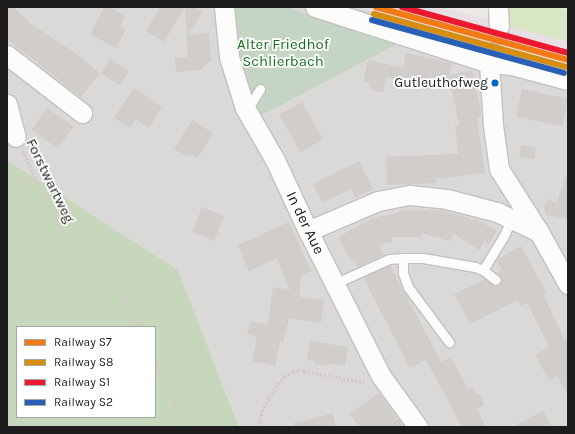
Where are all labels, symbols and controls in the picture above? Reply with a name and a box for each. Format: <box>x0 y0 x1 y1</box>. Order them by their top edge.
park label: Alter Friedhof Schlierbach <box>237 35 329 70</box>
place label: Gutleuthofweg <box>394 75 488 91</box>
marker: Gutleuthofweg <box>490 78 500 88</box>
street label: Forstwartweg <box>22 136 78 226</box>
street label: In der Aue <box>282 189 328 257</box>
legend <box>16 326 156 418</box>
text: Railway S7 <box>54 335 112 349</box>
text: Railway S8 <box>54 355 113 369</box>
text: Railway S1 <box>54 375 110 389</box>
text: Railway S2 <box>54 395 113 409</box>

